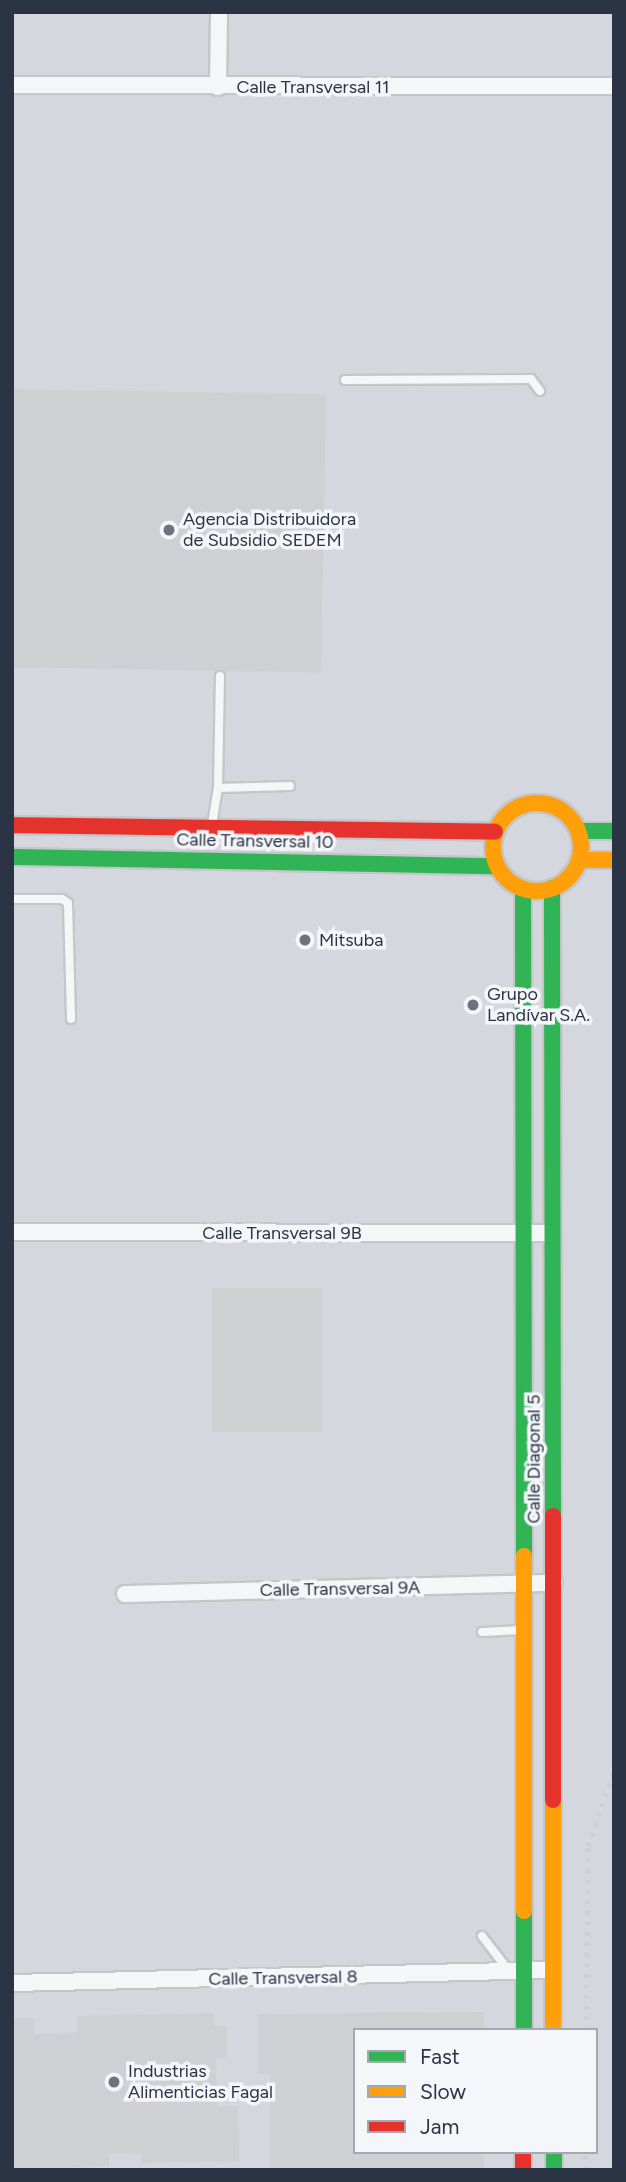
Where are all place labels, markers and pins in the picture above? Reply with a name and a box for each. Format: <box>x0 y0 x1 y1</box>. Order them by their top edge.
place label: Agencia Distribuidora de Subsidio SEDEM <box>183 509 356 552</box>
marker: Agencia Distribuidora de Subsidio SEDEM <box>161 522 177 538</box>
place label: Mitsuba <box>319 929 383 951</box>
marker: Mitsuba <box>297 932 313 948</box>
place label: Grupo Landívar S.A. <box>487 984 590 1026</box>
marker: Grupo Landívar S.A. <box>465 997 481 1013</box>
place label: Industrias Alimenticias Fagal <box>128 2061 273 2104</box>
marker: Industrias Alimenticias Fagal <box>106 2074 122 2090</box>

